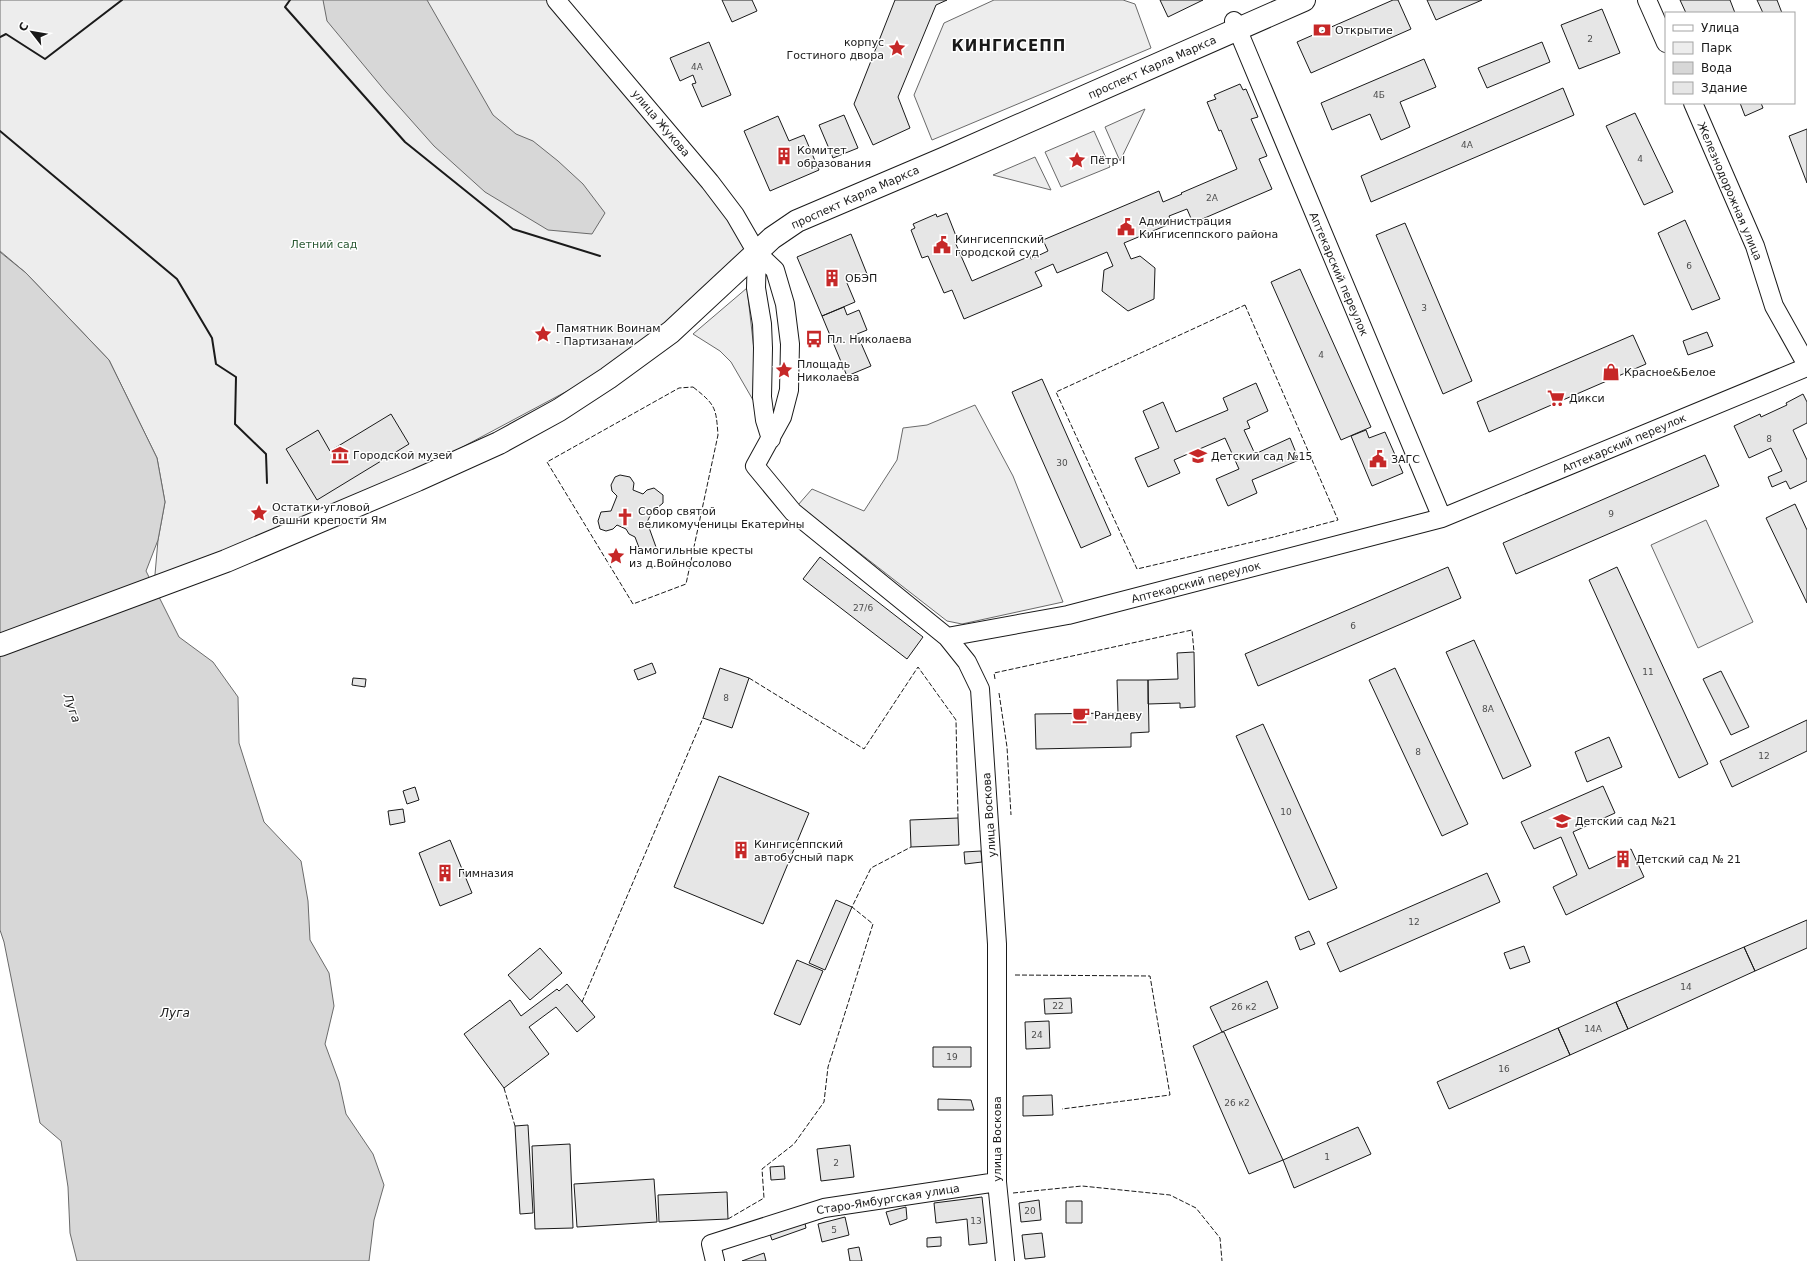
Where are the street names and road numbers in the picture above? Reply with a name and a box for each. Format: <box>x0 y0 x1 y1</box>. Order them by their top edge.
street label: проспект Карла Маркса <box>1086 33 1218 102</box>
street label: улица Жукова <box>629 87 692 159</box>
street label: Железнодорожная улица <box>1694 120 1765 262</box>
street label: проспект Карла Маркса <box>789 163 921 232</box>
street label: Аптекарский переулок <box>1306 210 1371 338</box>
street label: Аптекарский переулок <box>1560 411 1688 476</box>
street label: Аптекарский переулок <box>1130 559 1263 606</box>
street label: улица Воскова <box>980 772 999 858</box>
street label: улица Воскова <box>991 1096 1004 1182</box>
street label: Старо-Ямбургская улица <box>815 1182 961 1217</box>

